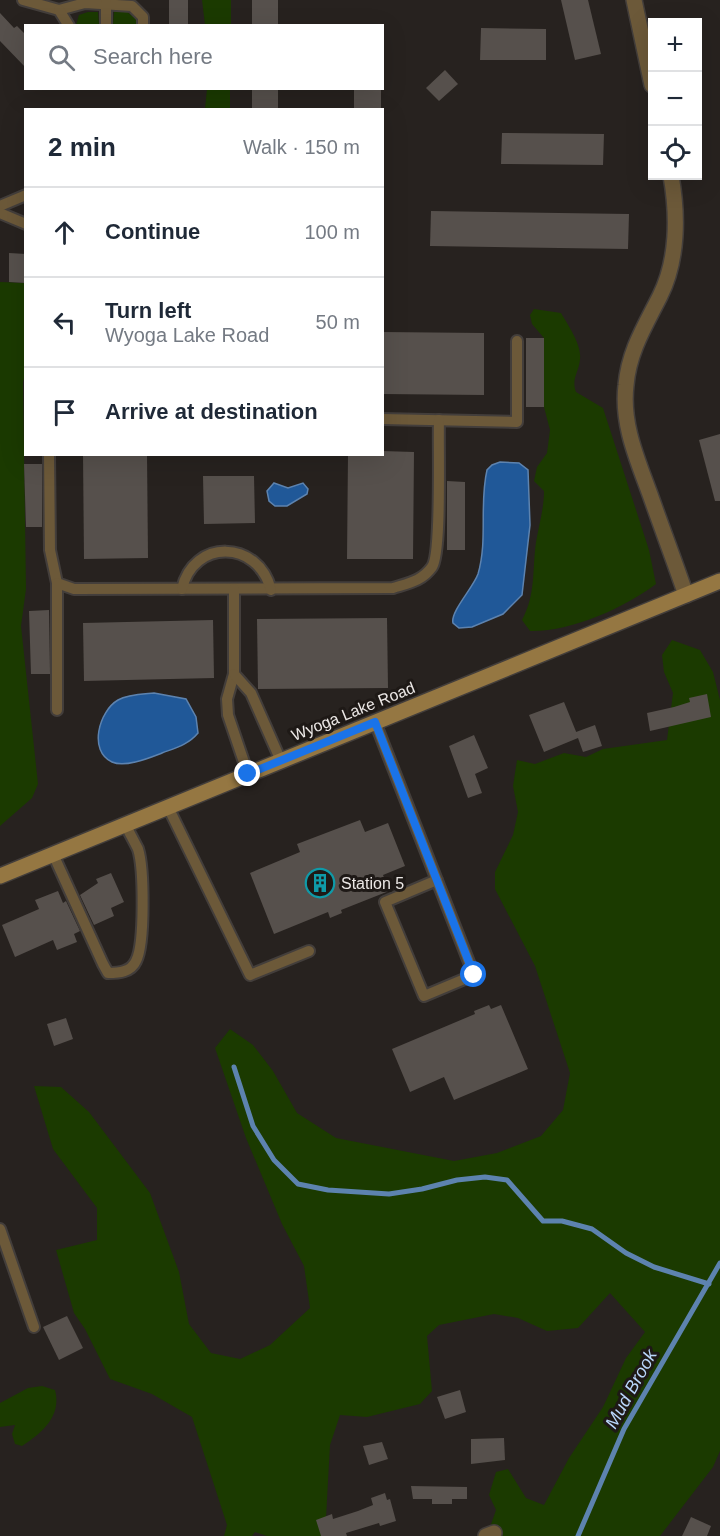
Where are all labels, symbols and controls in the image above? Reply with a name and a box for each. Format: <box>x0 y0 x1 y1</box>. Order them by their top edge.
map controls <box>648 18 702 180</box>
button: + <box>648 18 702 72</box>
search box <box>24 24 384 90</box>
icon: search <box>45 41 78 74</box>
text: Search here <box>93 44 213 69</box>
button: − <box>648 72 702 126</box>
button: locate <box>648 126 702 180</box>
text: 2 min <box>48 132 116 162</box>
text: Walk · 150 m <box>243 136 360 158</box>
icon: ahead <box>48 216 81 249</box>
text: Continue <box>105 219 200 244</box>
text: 100 m <box>304 221 360 243</box>
text: Turn left <box>105 298 191 323</box>
icon: left <box>48 306 81 339</box>
text: 50 m <box>316 311 360 333</box>
text: Wyoga Lake Road <box>105 324 269 346</box>
icon: arrive <box>48 396 81 429</box>
text: Arrive at destination <box>105 399 318 424</box>
street label: Wyoga Lake Road <box>289 679 417 744</box>
route end <box>234 760 260 786</box>
building icon: Station 5 <box>304 867 336 899</box>
place label: Station 5 <box>341 875 404 892</box>
route start <box>460 961 486 987</box>
water label: Mud Brook <box>601 1345 661 1432</box>

